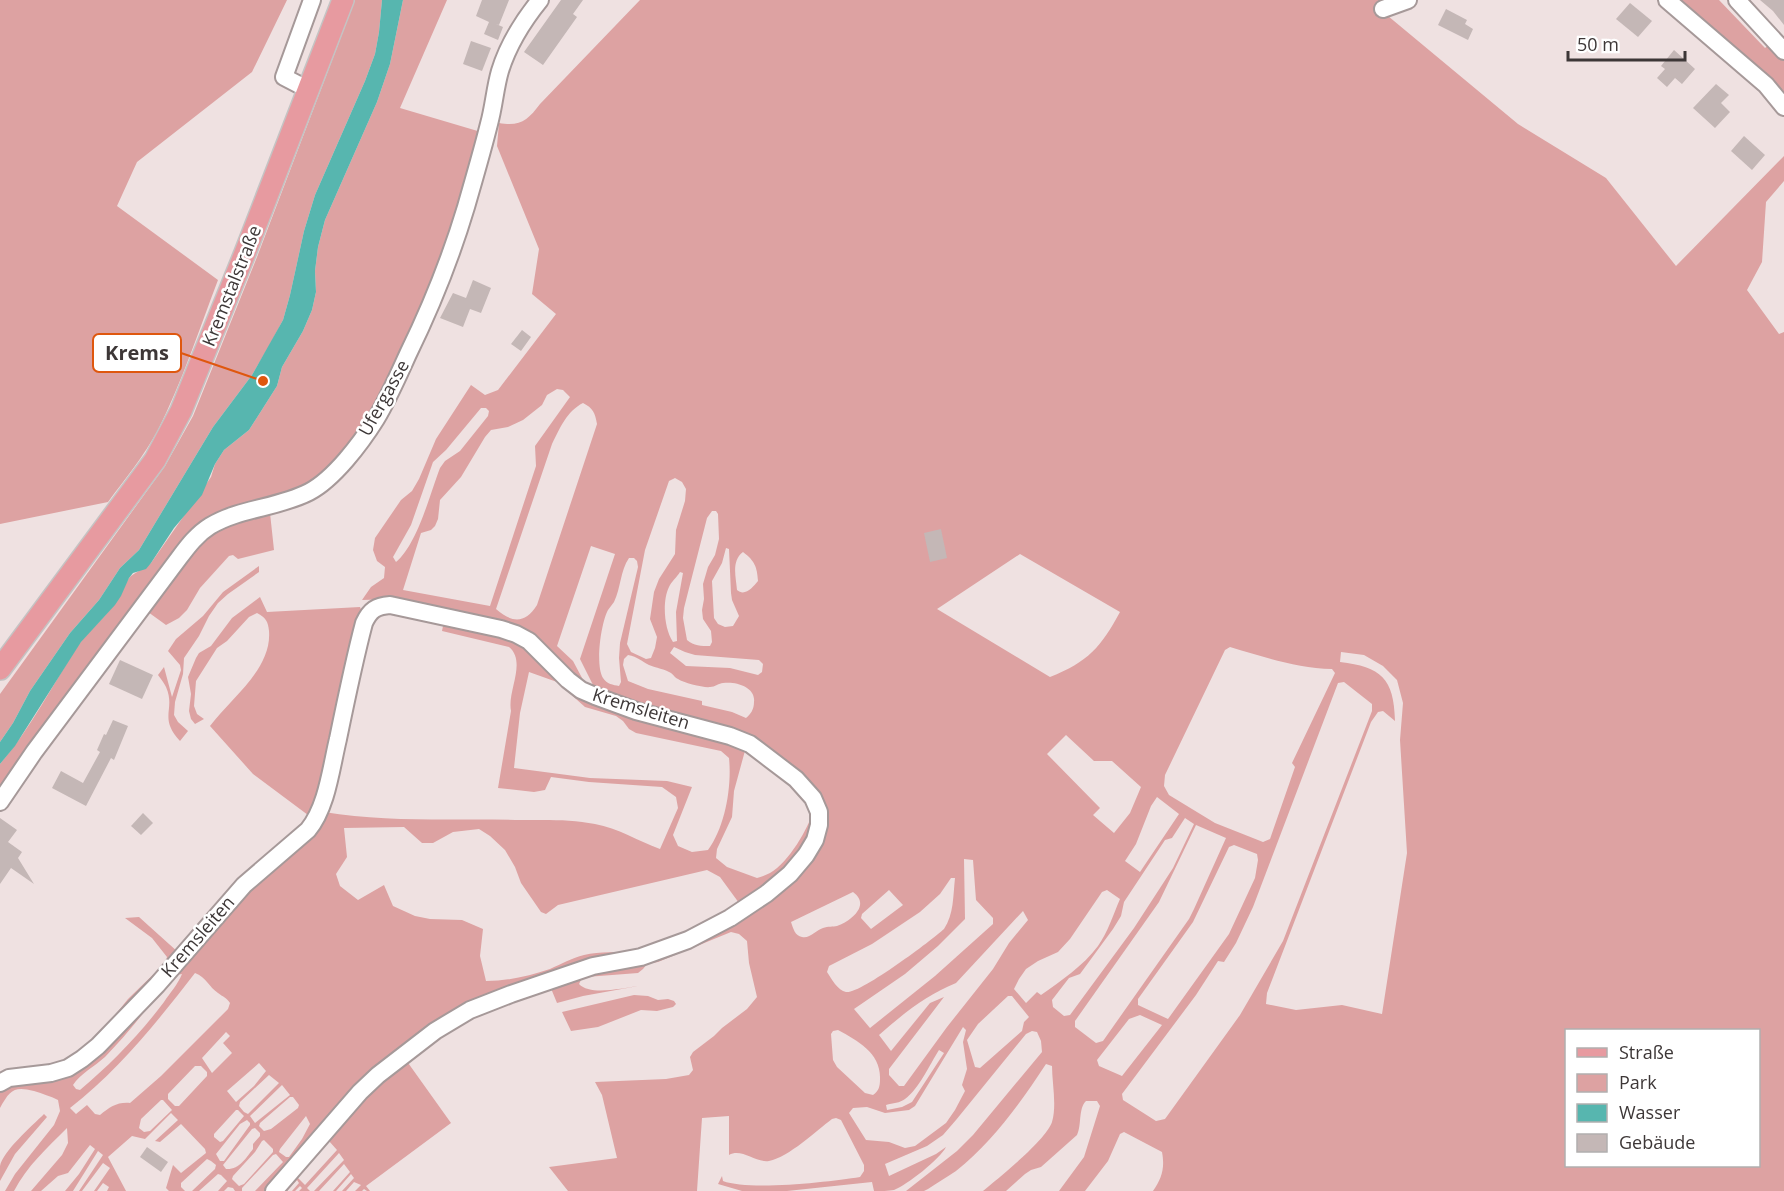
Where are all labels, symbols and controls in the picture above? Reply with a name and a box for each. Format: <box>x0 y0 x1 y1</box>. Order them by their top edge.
scale bar <box>1568 24 1685 62</box>
text: 50 m <box>1577 32 1619 56</box>
street label: Kremstalstraße <box>196 222 266 350</box>
callout: Krems <box>93 334 181 372</box>
text: Krems <box>105 339 169 366</box>
street label: Ufergasse <box>352 355 414 440</box>
street label: Kremsleiten <box>590 682 693 734</box>
street label: Kremsleiten <box>155 891 239 982</box>
legend <box>1565 1029 1760 1167</box>
text: Straße <box>1619 1040 1674 1064</box>
text: Park <box>1619 1070 1657 1094</box>
text: Wasser <box>1619 1100 1681 1124</box>
text: Gebäude <box>1619 1130 1695 1154</box>

